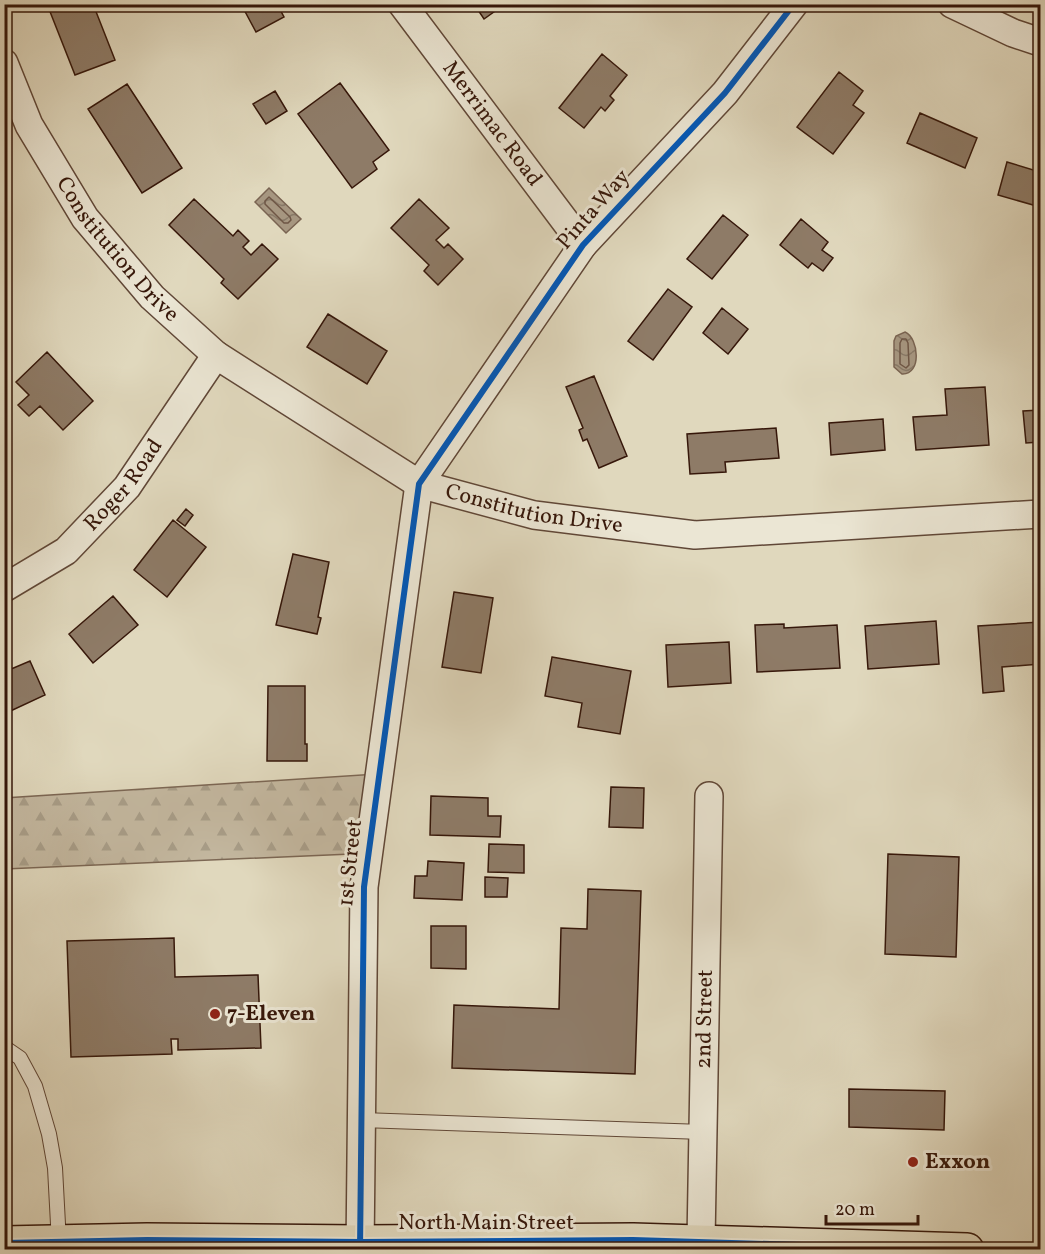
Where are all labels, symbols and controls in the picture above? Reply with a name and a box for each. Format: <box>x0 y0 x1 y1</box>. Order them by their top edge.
street label: Merrimac Road <box>435 55 550 193</box>
street label: Pinta Way <box>550 163 638 257</box>
street label: Constitution Drive <box>48 171 186 329</box>
street label: Roger Road <box>77 433 171 538</box>
street label: Constitution Drive <box>442 476 625 541</box>
street label: 1st Street <box>331 817 371 908</box>
street label: 2nd Street <box>689 969 721 1069</box>
place label: 7-Eleven <box>227 999 315 1030</box>
marker: 7-Eleven <box>208 1007 222 1021</box>
place label: Exxon <box>925 1147 990 1178</box>
marker: Exxon <box>906 1155 920 1169</box>
scale bar <box>826 1188 918 1226</box>
text: 20 m <box>835 1198 875 1223</box>
street label: North Main Street <box>398 1208 574 1239</box>

